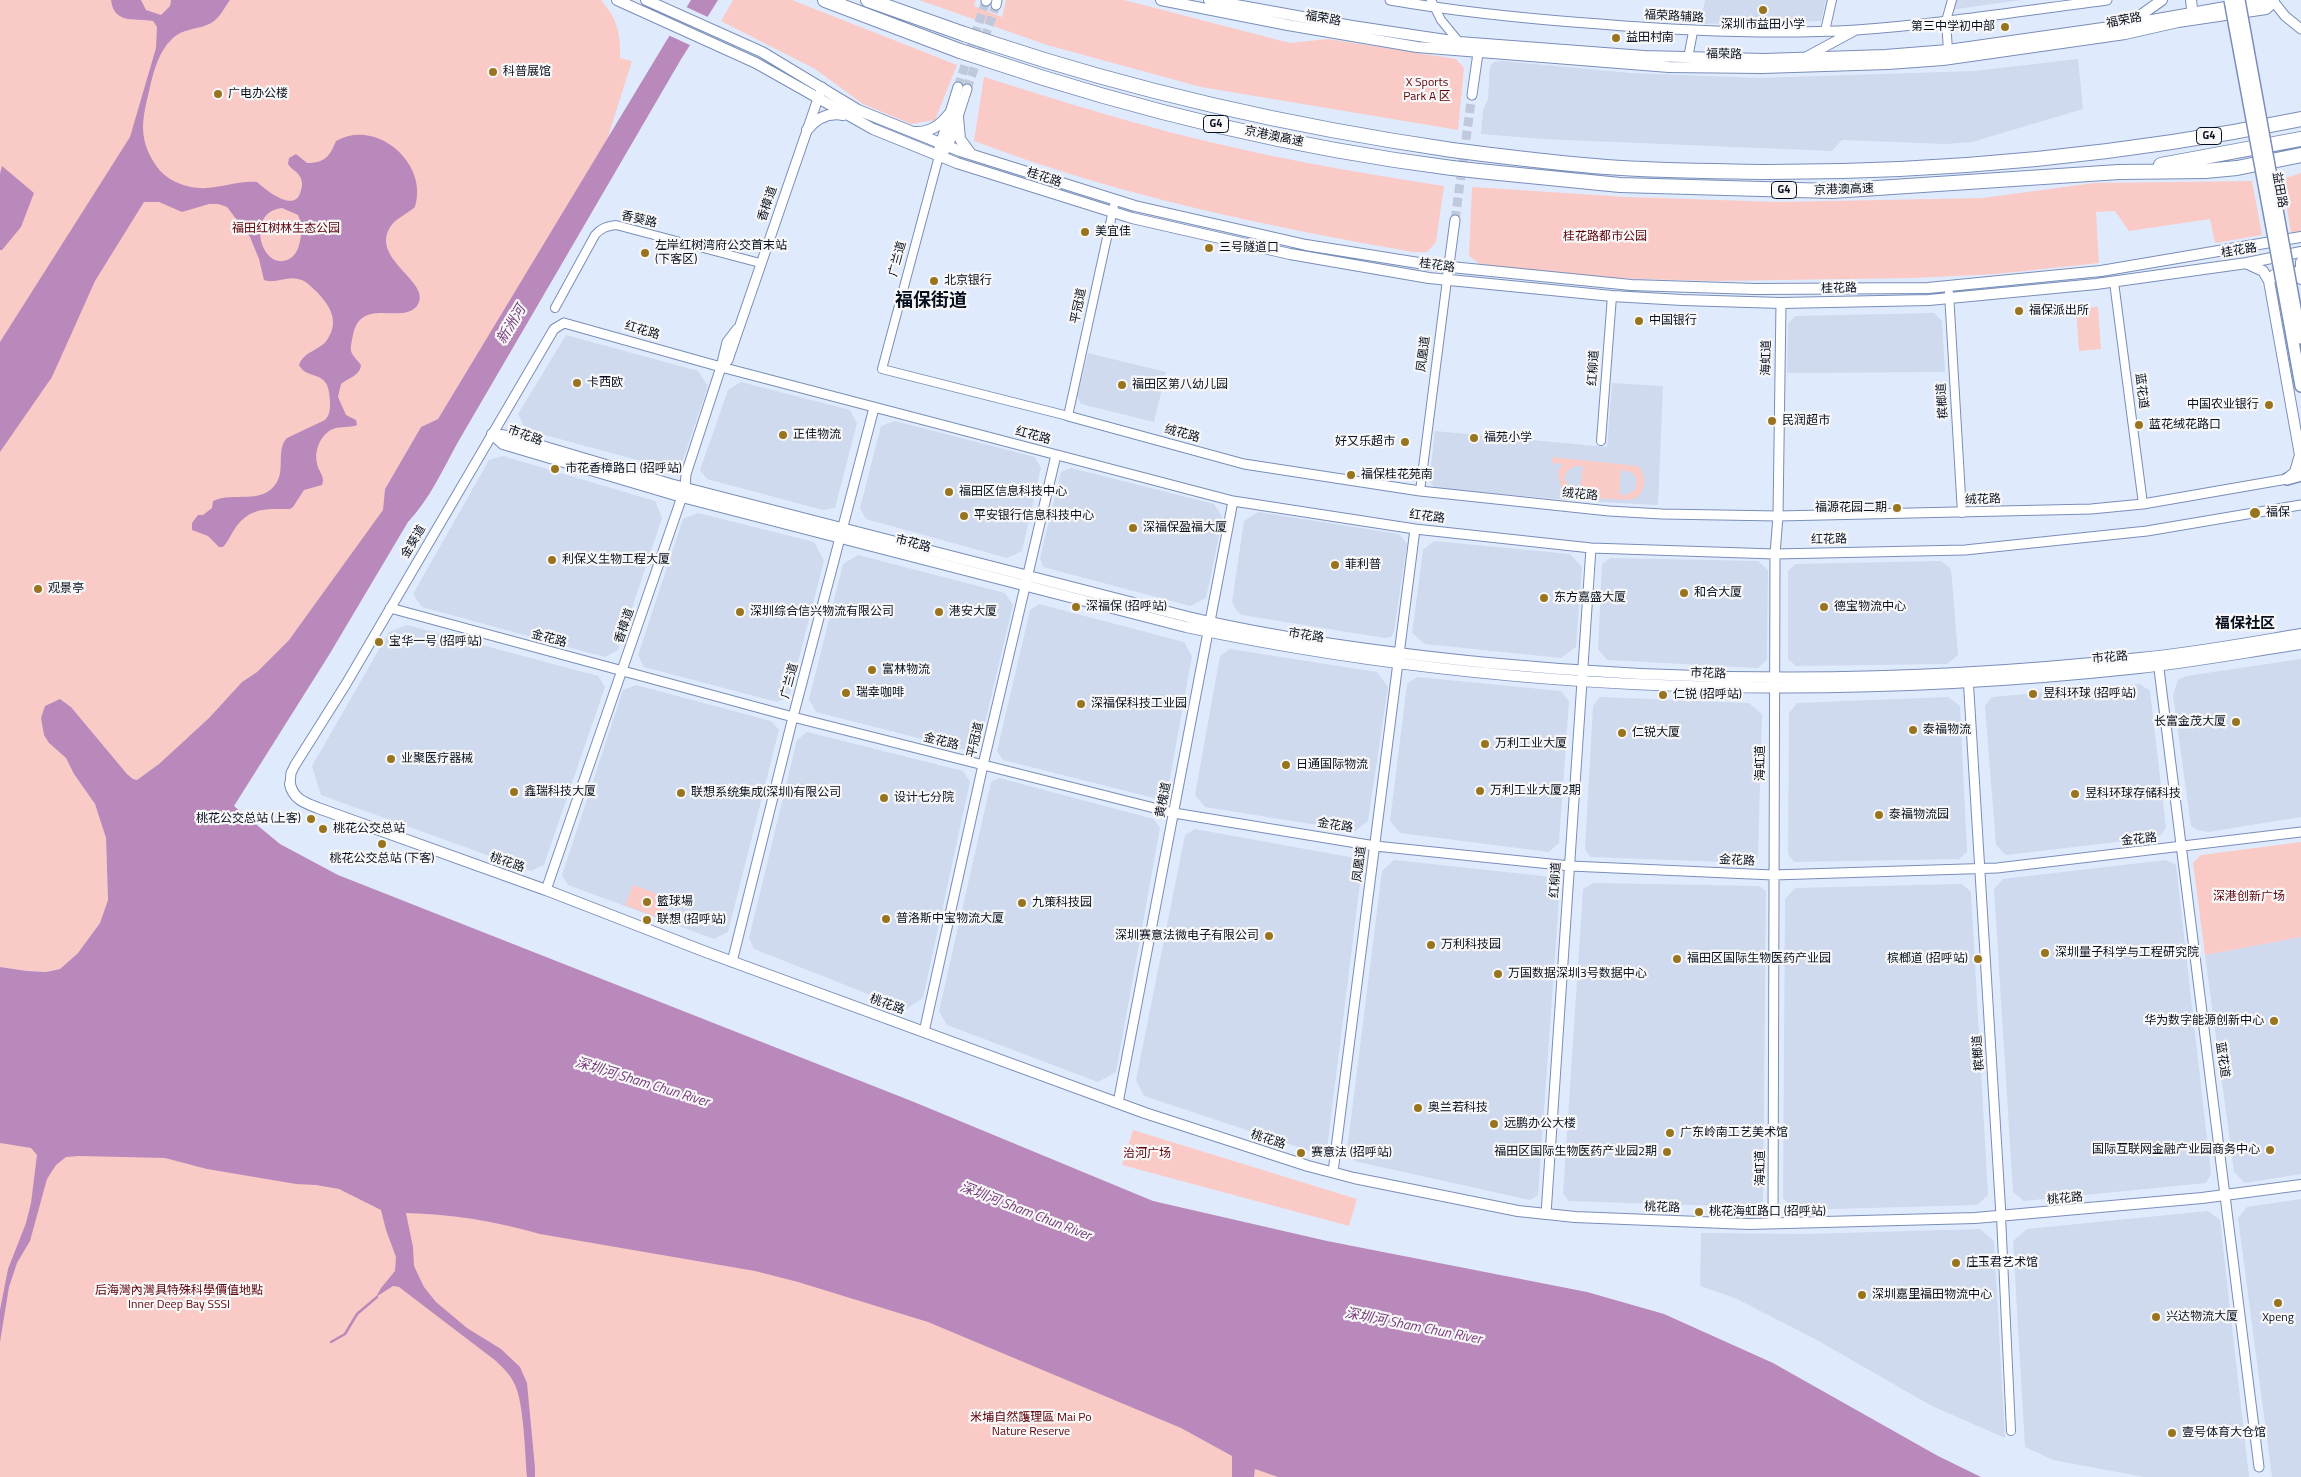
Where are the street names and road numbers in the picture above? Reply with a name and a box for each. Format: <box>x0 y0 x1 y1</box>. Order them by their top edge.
street label: 福荣路辅路 <box>1644 8 1704 26</box>
street label: 福荣路 <box>1304 9 1342 29</box>
street label: 福荣路 <box>2105 10 2143 32</box>
street label: 福荣路 <box>1706 47 1742 63</box>
road number: G4 <box>1204 116 1228 132</box>
street label: 京港澳高速 <box>1243 124 1305 150</box>
road number: G4 <box>2196 128 2222 144</box>
street label: 桂花路 <box>1025 166 1063 190</box>
street label: 益田路 <box>2269 171 2289 209</box>
road number: G4 <box>1772 182 1796 198</box>
street label: 京港澳高速 <box>1814 182 1874 198</box>
street label: 香樟道 <box>755 185 781 223</box>
street label: 香葵路 <box>620 209 658 231</box>
street label: 广兰道 <box>886 240 910 278</box>
street label: 桂花路 <box>2220 241 2258 261</box>
street label: 桂花路 <box>1418 256 1456 276</box>
street label: 桂花路 <box>1821 281 1857 297</box>
street label: 平冠道 <box>1068 287 1090 325</box>
street label: 红花路 <box>623 319 661 343</box>
street label: 凤凰道 <box>1415 335 1433 373</box>
street label: 海虹道 <box>1759 340 1775 376</box>
street label: 红柳道 <box>1586 350 1602 386</box>
street label: 蓝花道 <box>2132 372 2150 410</box>
street label: 槟榔道 <box>1935 383 1951 419</box>
street label: 绒花路 <box>1163 422 1201 446</box>
street label: 市花路 <box>506 423 544 449</box>
street label: 红花路 <box>1014 424 1052 448</box>
street label: 绒花路 <box>1561 486 1599 504</box>
street label: 绒花路 <box>1965 492 2001 508</box>
street label: 红花路 <box>1408 508 1446 526</box>
street label: 金葵道 <box>399 523 429 561</box>
street label: 市花路 <box>894 532 932 556</box>
street label: 红花路 <box>1811 532 1847 548</box>
street label: 香樟道 <box>612 607 638 645</box>
street label: 市花路 <box>1287 626 1325 646</box>
street label: 金花路 <box>530 627 568 651</box>
street label: 市花路 <box>2091 649 2129 667</box>
street label: 广兰道 <box>778 662 802 700</box>
street label: 市花路 <box>1690 666 1726 682</box>
street label: 平冠道 <box>965 721 987 759</box>
street label: 金花路 <box>922 731 960 753</box>
street label: 海虹道 <box>1754 745 1768 781</box>
street label: 黄槐道 <box>1153 781 1175 819</box>
street label: 金花路 <box>1316 816 1354 836</box>
street label: 金花路 <box>2120 831 2158 849</box>
street label: 凤凰道 <box>1351 845 1369 883</box>
street label: 桃花路 <box>488 850 526 876</box>
street label: 金花路 <box>1719 853 1755 869</box>
street label: 红柳道 <box>1548 862 1564 898</box>
street label: 桃花路 <box>868 992 906 1018</box>
street label: 槟榔道 <box>1971 1035 1987 1071</box>
street label: 蓝花道 <box>2212 1041 2232 1079</box>
street label: 桃花路 <box>1249 1128 1287 1152</box>
street label: 海虹道 <box>1754 1150 1768 1186</box>
street label: 桃花路 <box>2046 1190 2084 1208</box>
street label: 桃花路 <box>1644 1200 1680 1216</box>

